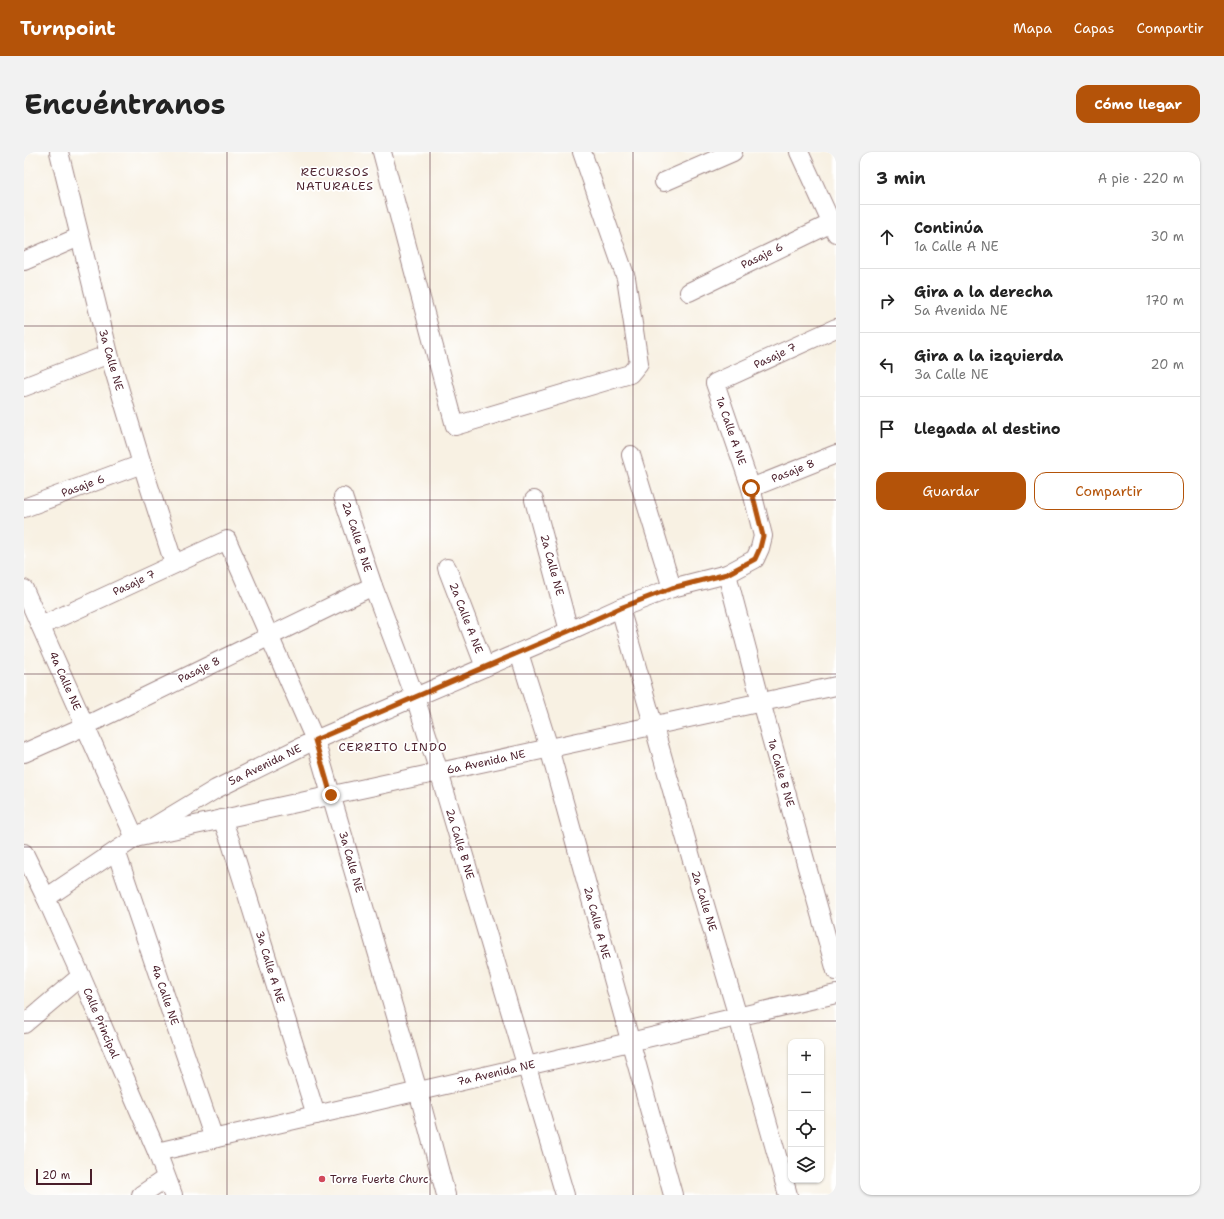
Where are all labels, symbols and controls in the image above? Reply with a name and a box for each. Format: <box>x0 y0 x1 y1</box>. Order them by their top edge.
text: Turnpoint <box>20 16 116 41</box>
text: Mapa <box>1013 19 1052 37</box>
text: Capas <box>1074 19 1115 37</box>
text: Compartir <box>1137 19 1204 37</box>
text: Encuéntranos <box>24 85 226 123</box>
button: Cómo llegar <box>1076 85 1200 123</box>
district label: RECURSOS NATURALES <box>296 164 374 194</box>
text: 3 min <box>876 167 926 189</box>
text: A pie · 220 m <box>1098 170 1184 187</box>
text: Continúa <box>914 218 983 238</box>
icon: ahead <box>876 226 898 248</box>
text: 30 m <box>1150 228 1184 245</box>
text: 1a Calle A NE <box>914 238 999 255</box>
street label: Pasaje 6 <box>738 239 786 273</box>
text: Gira a la derecha <box>914 282 1053 302</box>
icon: right <box>876 290 898 312</box>
text: 170 m <box>1146 292 1184 309</box>
text: 5a Avenida NE <box>914 302 1008 319</box>
street label: 3a Calle NE <box>95 328 127 393</box>
street label: Pasaje 7 <box>751 340 799 372</box>
text: Gira a la izquierda <box>914 346 1063 366</box>
icon: left <box>876 354 898 376</box>
text: 20 m <box>1151 356 1184 373</box>
text: 3a Calle NE <box>914 366 989 383</box>
street label: 1a Calle A NE <box>712 395 750 467</box>
icon: arrive <box>876 418 898 440</box>
text: Llegada al destino <box>914 419 1061 439</box>
street label: Pasaje 8 <box>769 456 817 486</box>
street label: Pasaje 6 <box>59 471 107 501</box>
button: Guardar <box>876 472 1026 510</box>
button: Compartir <box>1034 472 1184 510</box>
route start <box>742 479 760 497</box>
street label: 2a Calle B NE <box>339 500 375 574</box>
street label: 2a Calle NE <box>537 533 567 597</box>
street label: Pasaje 7 <box>110 567 158 599</box>
street label: 2a Calle A NE <box>446 580 486 656</box>
street label: 4a Calle NE <box>45 649 85 713</box>
street label: Pasaje 8 <box>175 653 223 687</box>
street label: 1a Calle B NE <box>764 737 798 809</box>
district label: CERRITO LINDO <box>338 739 448 755</box>
street label: 5a Avenida NE <box>226 741 304 789</box>
street label: 6a Avenida NE <box>445 746 527 778</box>
route end <box>322 786 340 804</box>
street label: 2a Calle B NE <box>442 807 478 881</box>
street label: 3a Calle NE <box>335 830 367 895</box>
street label: 2a Calle NE <box>688 869 720 933</box>
street label: 2a Calle A NE <box>580 885 614 961</box>
street label: 3a Calle A NE <box>252 929 288 1005</box>
street label: 4a Calle NE <box>148 963 182 1027</box>
street label: Calle Principal <box>79 985 123 1061</box>
map controls <box>788 1039 824 1183</box>
button: + <box>788 1039 824 1075</box>
street label: 7a Avenida NE <box>455 1057 537 1089</box>
button: − <box>788 1075 824 1111</box>
button: locate <box>788 1111 824 1147</box>
button: layers <box>788 1147 824 1183</box>
scale bar <box>36 1167 92 1186</box>
text: 20 m <box>42 1168 70 1183</box>
place label: Torre Fuerte Churc <box>330 1172 429 1187</box>
marker: Torre Fuerte Churc <box>317 1174 327 1184</box>

